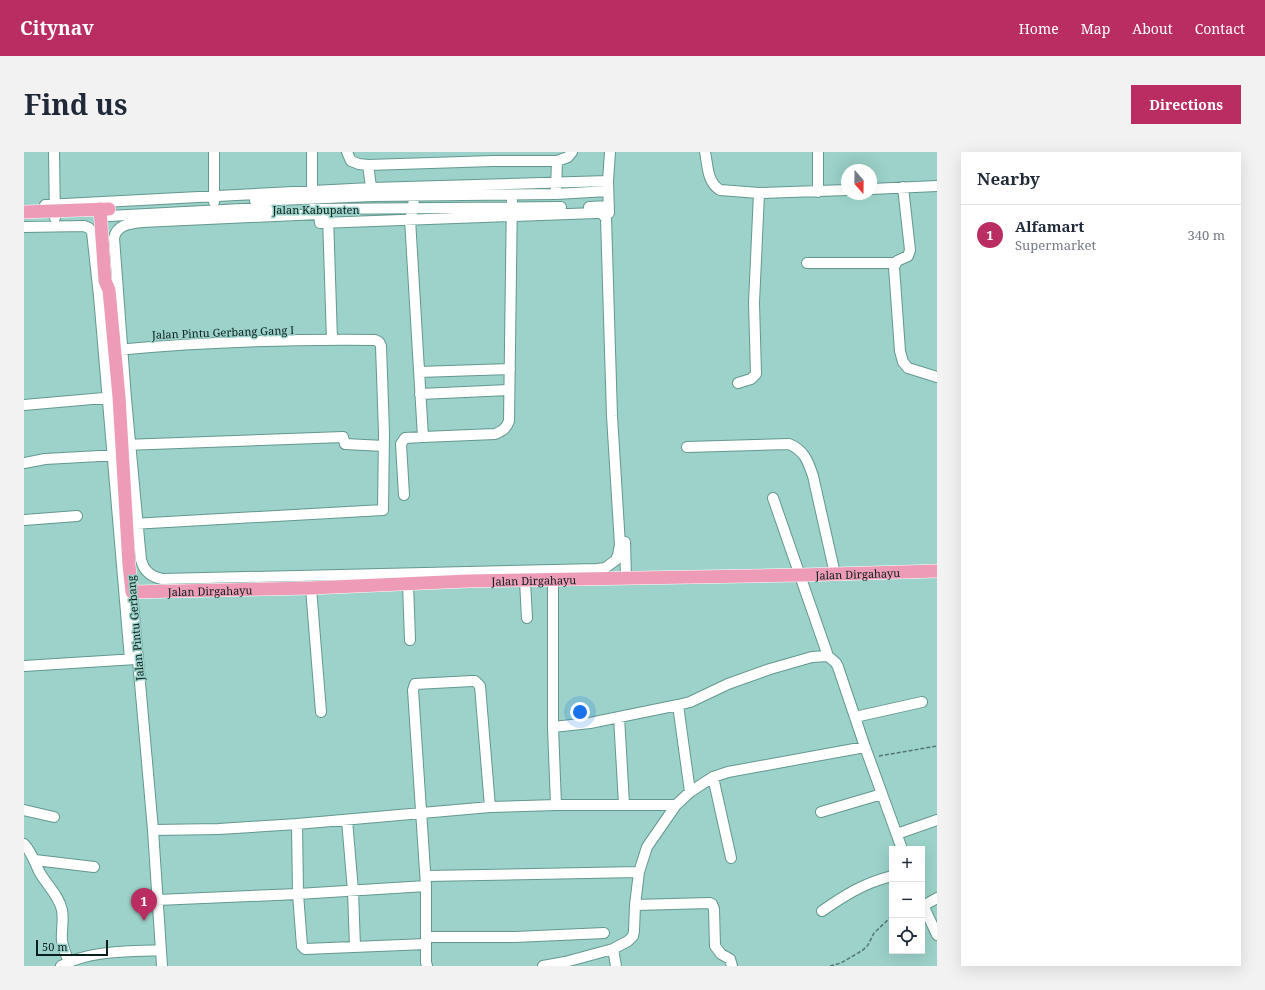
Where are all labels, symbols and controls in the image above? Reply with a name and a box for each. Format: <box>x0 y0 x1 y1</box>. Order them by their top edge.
text: Citynav <box>20 15 94 41</box>
text: Home <box>1019 19 1059 38</box>
text: Map <box>1081 19 1110 38</box>
text: About <box>1132 19 1173 38</box>
text: Contact <box>1195 19 1245 38</box>
text: Find us <box>24 85 128 123</box>
button: Directions <box>1131 85 1241 124</box>
north arrow <box>841 164 877 200</box>
text: Nearby <box>977 167 1040 190</box>
street label: Jalan Kabupaten <box>271 202 360 217</box>
text: Alfamart <box>1015 216 1084 236</box>
text: 1 <box>986 226 994 244</box>
text: 340 m <box>1188 226 1225 244</box>
text: Supermarket <box>1015 236 1096 254</box>
street label: Jalan Pintu Gerbang Gang I <box>151 322 294 342</box>
street label: Jalan Dirgahayu <box>814 565 900 582</box>
street label: Jalan Dirgahayu <box>490 572 576 588</box>
street label: Jalan Pintu Gerbang <box>123 575 147 682</box>
street label: Jalan Dirgahayu <box>166 582 253 599</box>
your location <box>570 702 590 722</box>
map controls <box>889 846 925 954</box>
button: + <box>889 846 925 882</box>
button: − <box>889 882 925 918</box>
pin: 1 <box>131 888 157 921</box>
button: locate <box>889 918 925 954</box>
scale bar <box>36 938 108 957</box>
text: 50 m <box>42 939 68 954</box>

